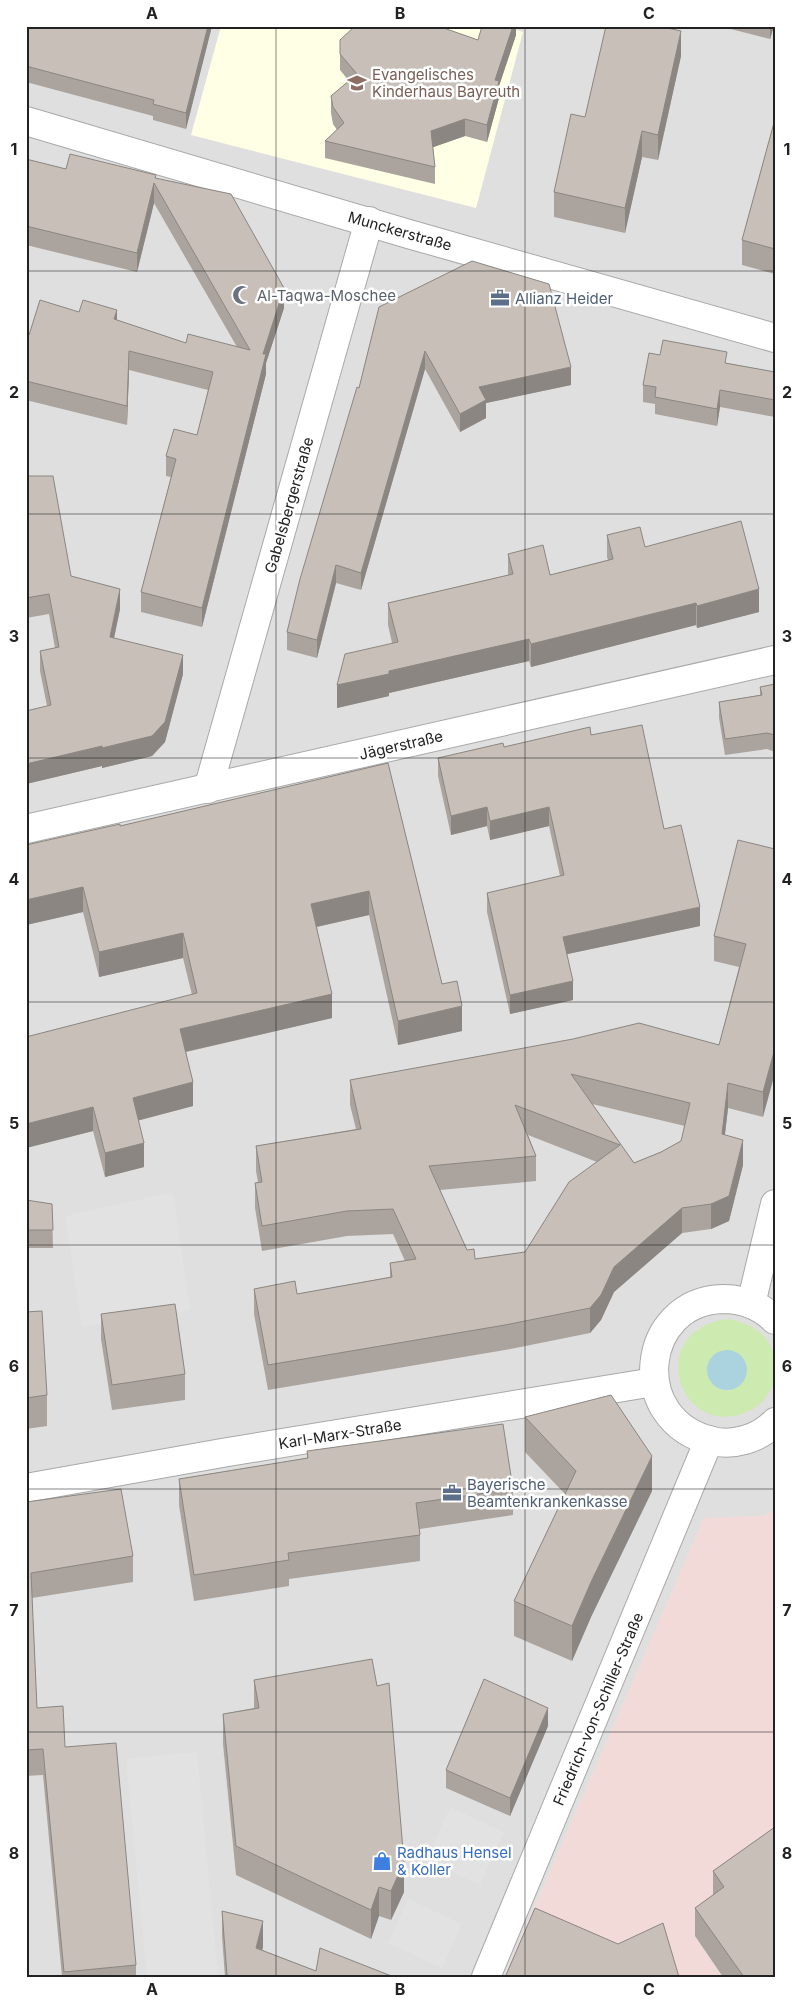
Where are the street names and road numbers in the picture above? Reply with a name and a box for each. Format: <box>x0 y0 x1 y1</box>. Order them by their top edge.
street label: Munckerstraße <box>346 207 454 255</box>
street label: Gabelsbergerstraße <box>260 435 318 575</box>
street label: Jägerstraße <box>357 726 445 764</box>
street label: Karl-Marx-Straße <box>277 1415 403 1453</box>
street label: Friedrich-von-Schiller-Straße <box>549 1610 647 1808</box>

